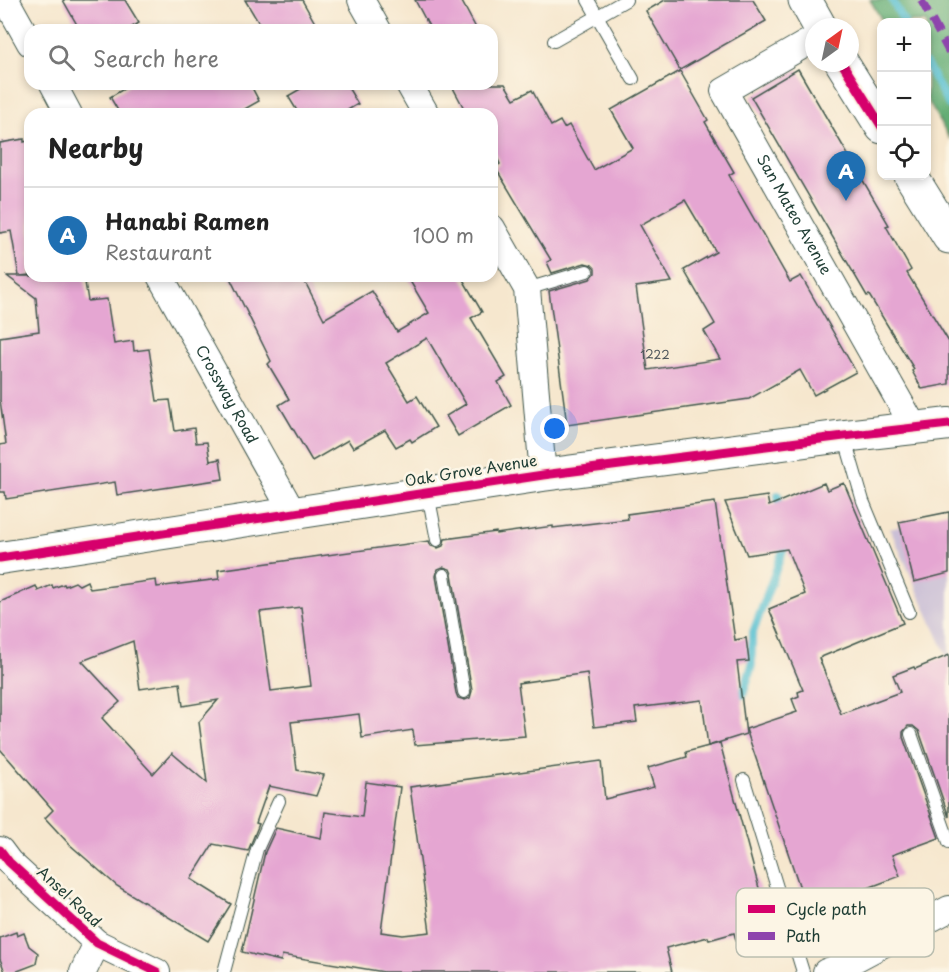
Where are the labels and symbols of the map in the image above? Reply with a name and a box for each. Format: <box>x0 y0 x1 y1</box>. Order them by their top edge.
north arrow <box>805 18 859 72</box>
street label: San Mateo Avenue <box>752 149 838 278</box>
pin: A <box>826 152 866 201</box>
street label: Crossway Road <box>191 340 265 447</box>
house number: 1222 <box>640 345 670 363</box>
your location <box>540 414 569 443</box>
street label: Oak Grove Avenue <box>403 448 539 491</box>
street label: Ansel Road <box>33 860 107 932</box>
legend <box>736 888 934 957</box>
text: Cycle path <box>786 896 867 920</box>
text: Path <box>786 923 821 947</box>

